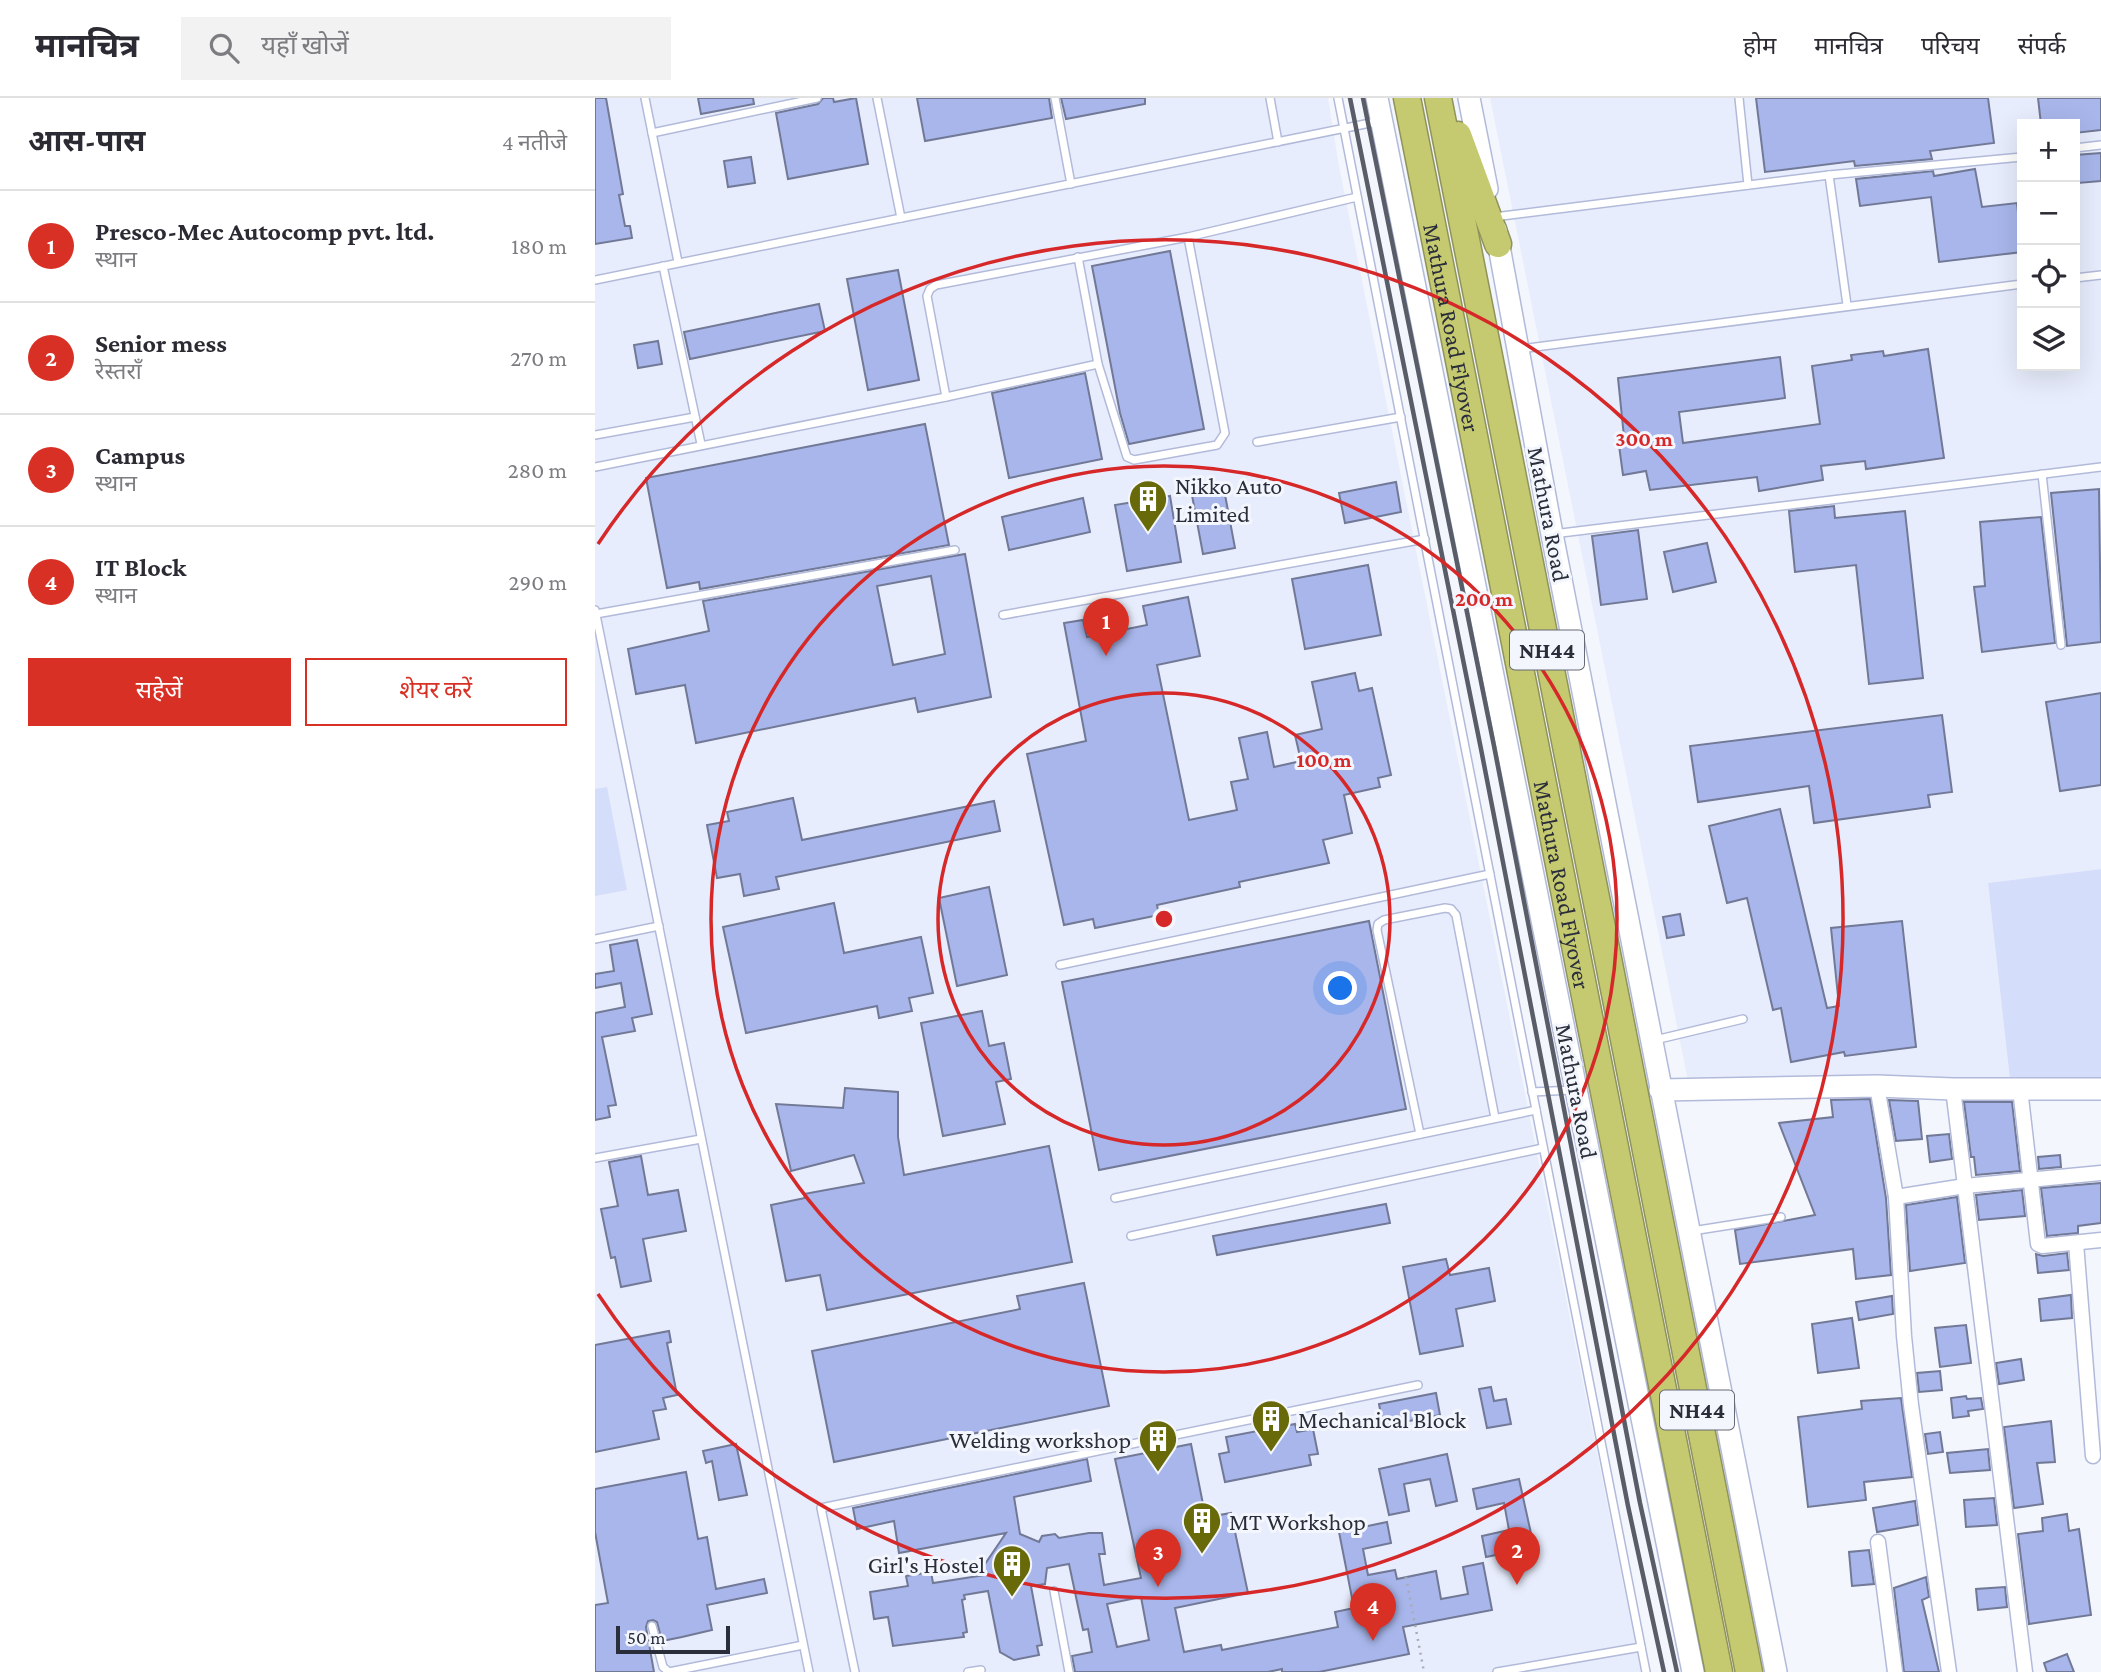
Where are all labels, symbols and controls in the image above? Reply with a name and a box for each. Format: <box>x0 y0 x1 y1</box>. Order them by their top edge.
search box <box>181 17 671 80</box>
text: मानचित्र <box>35 27 139 64</box>
icon: search <box>205 29 243 67</box>
text: यहाँ खोजें <box>261 31 349 60</box>
text: होम <box>1743 32 1776 59</box>
text: मानचित्र <box>1814 32 1883 59</box>
text: परिचय <box>1921 32 1980 59</box>
text: संपर्क <box>2018 32 2066 59</box>
map controls <box>2017 119 2080 371</box>
button: + <box>2017 119 2080 182</box>
text: आस-पास <box>28 124 145 157</box>
text: 4 नतीजे <box>502 129 567 155</box>
button: − <box>2017 182 2080 245</box>
text: Presco-Mec Autocomp pvt. ltd. <box>95 217 434 246</box>
street label: Mathura Road Flyover <box>1419 221 1486 435</box>
text: 1 <box>47 233 55 259</box>
text: 180 m <box>511 233 567 259</box>
button: locate <box>2017 245 2080 308</box>
text: स्थान <box>95 246 137 272</box>
button: layers <box>2017 308 2080 371</box>
text: Senior mess <box>95 329 227 358</box>
text: 2 <box>45 345 57 371</box>
text: 270 m <box>510 345 567 371</box>
text: रेस्तराँ <box>95 358 142 384</box>
text: 300 m <box>1615 427 1673 451</box>
text: Campus <box>95 441 185 470</box>
street label: Mathura Road <box>1523 444 1575 584</box>
text: 3 <box>45 457 57 483</box>
text: 280 m <box>508 457 567 483</box>
text: स्थान <box>95 470 137 496</box>
place label: Nikko Auto Limited <box>1175 472 1282 527</box>
building icon: Nikko Auto Limited <box>1127 478 1169 533</box>
text: IT Block <box>95 553 186 582</box>
text: 4 <box>45 569 57 595</box>
text: 290 m <box>509 569 567 595</box>
text: स्थान <box>95 582 137 608</box>
text: 200 m <box>1455 587 1513 611</box>
pin: 1 <box>1083 598 1129 656</box>
road number: NH44 <box>1510 630 1584 670</box>
button: सहेजें <box>28 658 291 726</box>
button: शेयर करें <box>305 658 567 726</box>
text: 100 m <box>1296 748 1352 772</box>
street label: Mathura Road Flyover <box>1529 778 1597 992</box>
centre of rings <box>1152 907 1176 931</box>
your location <box>1323 971 1357 1005</box>
street label: Mathura Road <box>1551 1021 1603 1161</box>
road number: NH44 <box>1660 1390 1734 1429</box>
building icon: Mechanical Block <box>1250 1398 1292 1453</box>
place label: Mechanical Block <box>1298 1406 1467 1433</box>
building icon: Welding workshop <box>1137 1418 1179 1473</box>
place label: Welding workshop <box>949 1426 1131 1453</box>
building icon: MT Workshop <box>1181 1500 1223 1555</box>
place label: MT Workshop <box>1229 1508 1366 1535</box>
pin: 2 <box>1494 1527 1540 1585</box>
pin: 3 <box>1135 1529 1181 1587</box>
building icon: Girl's Hostel <box>991 1543 1033 1598</box>
place label: Girl's Hostel <box>868 1551 985 1578</box>
pin: 4 <box>1350 1583 1396 1641</box>
scale bar <box>616 1623 730 1655</box>
text: 50 m <box>627 1627 666 1648</box>

